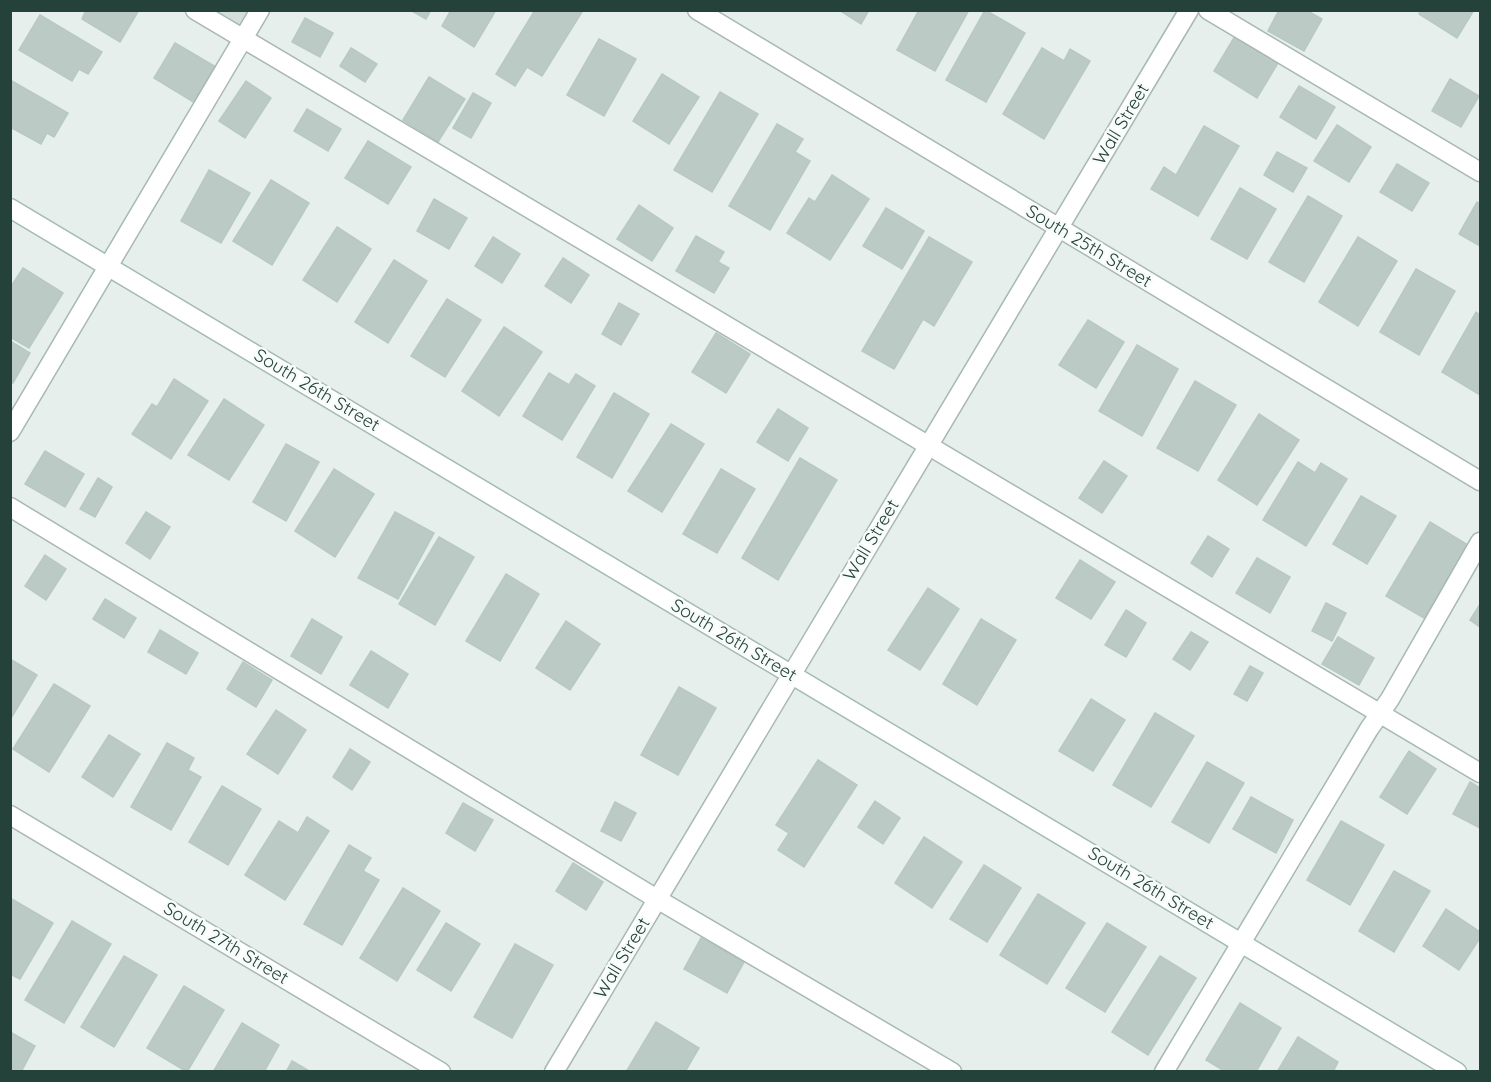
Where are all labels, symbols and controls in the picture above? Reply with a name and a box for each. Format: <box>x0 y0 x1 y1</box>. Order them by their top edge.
street label: Wall Street <box>1087 79 1154 168</box>
street label: South 25th Street <box>1022 199 1156 292</box>
street label: South 26th Street <box>250 343 384 436</box>
street label: Wall Street <box>837 495 904 584</box>
street label: South 26th Street <box>667 593 801 686</box>
street label: South 26th Street <box>1084 841 1218 934</box>
street label: South 27th Street <box>160 896 293 989</box>
street label: Wall Street <box>588 913 655 1002</box>

